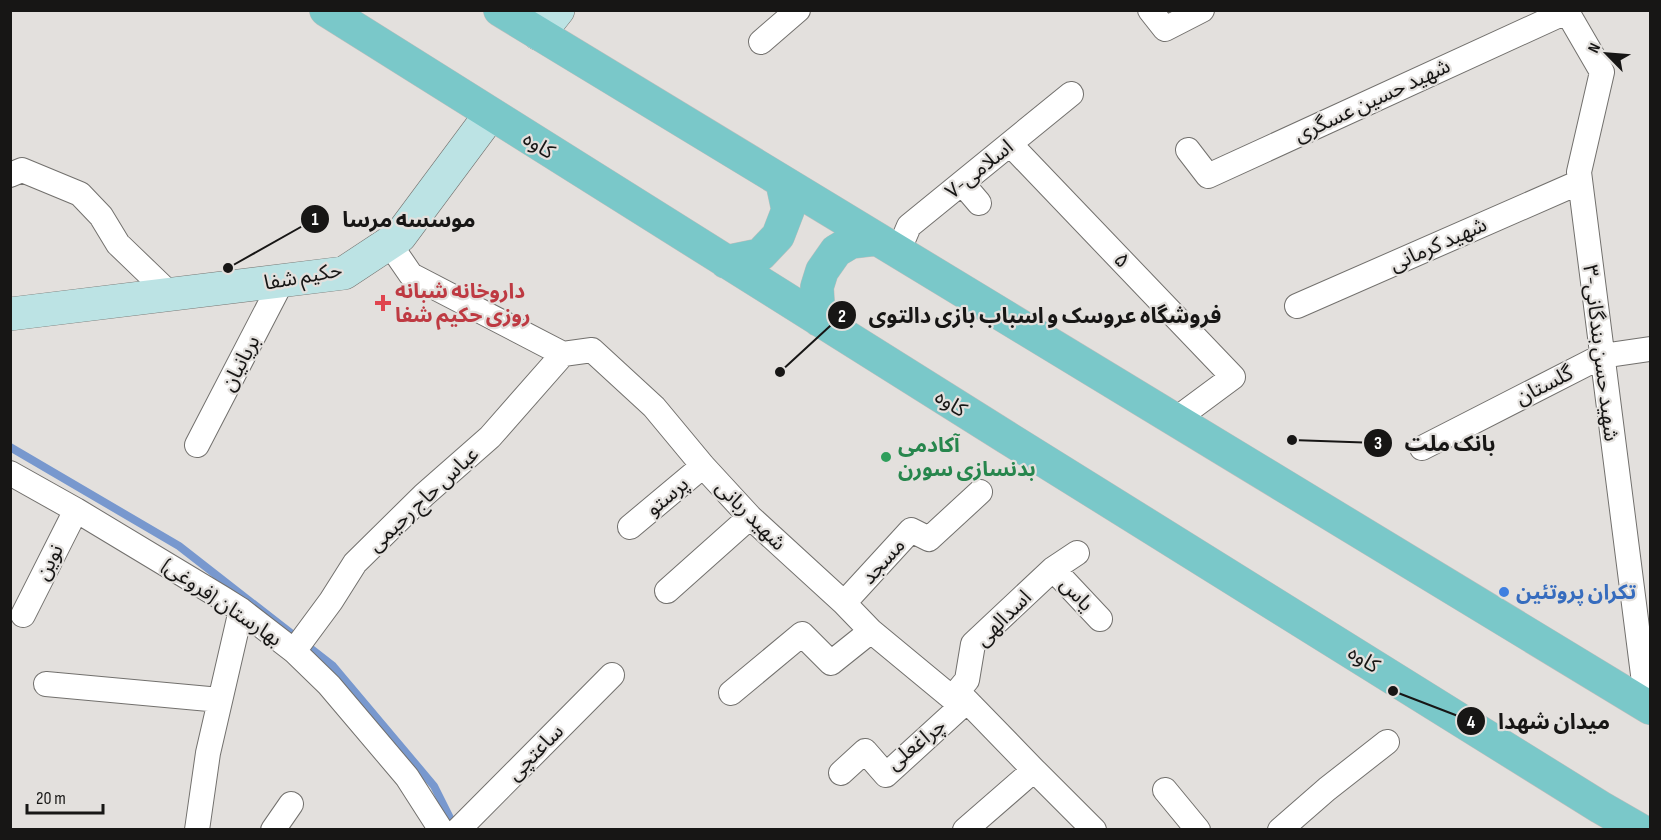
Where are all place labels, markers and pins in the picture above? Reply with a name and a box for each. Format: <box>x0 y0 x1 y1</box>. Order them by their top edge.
callout: موسسه مرسا <box>300 199 487 239</box>
place label: داروخانه شبانه‌ روزی حکیم شفا <box>395 279 531 330</box>
callout: فروشگاه عروسک و اسباب بازی دالتوی <box>827 295 1234 335</box>
marker: داروخانه شبانه‌ روزی حکیم شفا <box>376 296 390 310</box>
callout: بانک ملت <box>1363 423 1508 463</box>
place label: آکادمی بدنسازی سورن <box>898 433 1036 482</box>
marker: آکادمی بدنسازی سورن <box>879 450 893 464</box>
place label: تکران پروتئین <box>1516 580 1637 606</box>
marker: تکران پروتئین <box>1497 585 1511 599</box>
callout: میدان شهدا <box>1456 701 1622 741</box>

